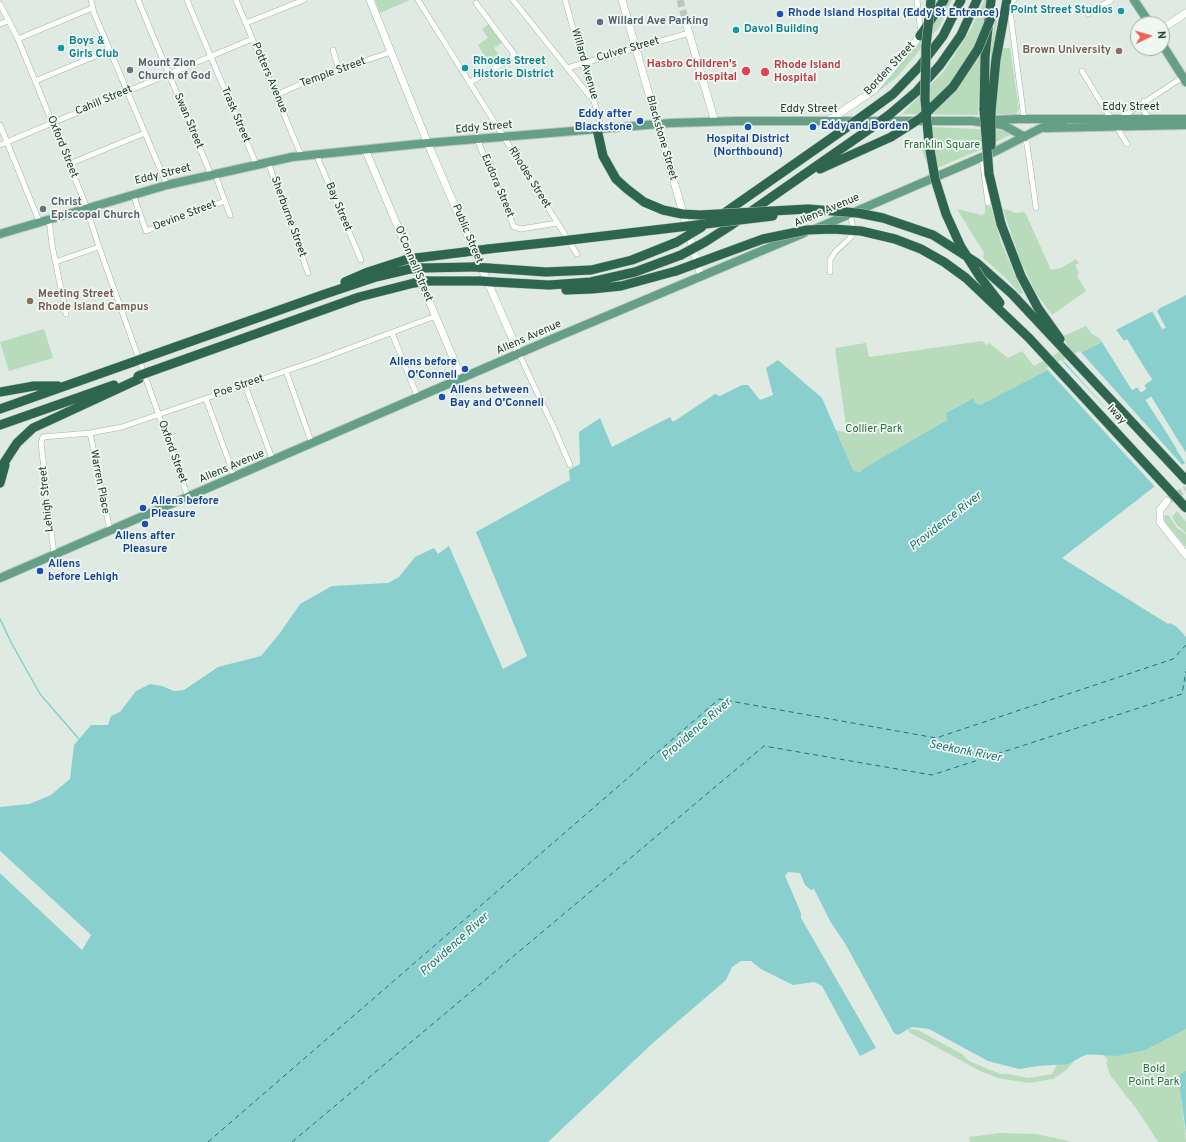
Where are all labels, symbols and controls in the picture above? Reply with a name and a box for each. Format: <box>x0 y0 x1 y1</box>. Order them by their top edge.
place label: Point Street Studios <box>1011 4 1113 18</box>
marker: Point Street Studios <box>1116 6 1126 16</box>
place label: Rhode Island Hospital (Eddy St Entrance) <box>788 7 999 21</box>
marker: Rhode Island Hospital (Eddy St Entrance) <box>775 9 785 19</box>
place label: Willard Ave Parking <box>608 15 708 29</box>
north arrow <box>1130 16 1170 56</box>
marker: Willard Ave Parking <box>595 17 605 27</box>
place label: Davol Building <box>744 23 819 37</box>
marker: Davol Building <box>731 25 741 35</box>
street label: Willard Avenue <box>568 27 600 101</box>
text: N <box>1154 30 1168 40</box>
place label: Boys & Girls Club <box>69 35 119 61</box>
street label: Culver Street <box>595 35 661 65</box>
street label: Borden Street <box>862 39 918 99</box>
street label: Potters Avenue <box>248 41 290 115</box>
marker: Boys & Girls Club <box>56 43 66 53</box>
place label: Brown University <box>1023 44 1111 58</box>
marker: Brown University <box>1114 46 1124 56</box>
street label: Temple Street <box>298 55 368 91</box>
place label: Rhodes Street Historic District <box>473 55 554 81</box>
place label: Mount Zion Church of God <box>138 57 211 83</box>
place label: Hasbro Children's Hospital <box>647 58 737 84</box>
place label: Rhode Island Hospital <box>774 59 841 85</box>
marker: Rhodes Street Historic District <box>460 63 470 73</box>
marker: Mount Zion Church of God <box>125 65 135 75</box>
marker: Hasbro Children's Hospital <box>740 65 752 77</box>
marker: Rhode Island Hospital <box>759 66 771 78</box>
street label: Cahill Street <box>74 83 134 119</box>
street label: Trask Street <box>217 85 253 145</box>
street label: Swan Street <box>170 91 206 151</box>
street label: Blackstone Street <box>643 94 679 182</box>
street label: Eddy Street <box>1102 101 1160 115</box>
street label: Eddy Street <box>780 103 838 117</box>
place label: Eddy after Blackstone <box>575 108 632 134</box>
street label: Oxford Street <box>44 114 80 180</box>
marker: Eddy after Blackstone <box>635 116 645 126</box>
street label: Eddy Street <box>455 119 513 137</box>
place label: Eddy and Borden <box>821 120 908 134</box>
marker: Hospital District (Northbound) <box>743 122 753 132</box>
marker: Eddy and Borden <box>808 122 818 132</box>
place label: Hospital District (Northbound) <box>706 133 790 159</box>
park label: Franklin Square <box>904 139 980 153</box>
street label: Rhodes Street <box>505 145 553 211</box>
street label: Eudora Street <box>478 152 516 220</box>
street label: Eddy Street <box>134 162 192 188</box>
street label: Sherburne Street <box>267 175 309 259</box>
street label: Bay Street <box>322 181 354 233</box>
street label: Allens Avenue <box>792 191 862 231</box>
place label: Christ Episcopal Church <box>51 196 140 222</box>
street label: Devine Street <box>152 198 218 234</box>
street label: Public Street <box>449 202 485 266</box>
marker: Christ Episcopal Church <box>38 204 48 214</box>
street label: O'Connell Street <box>391 224 435 304</box>
place label: Meeting Street Rhode Island Campus <box>38 288 149 314</box>
marker: Meeting Street Rhode Island Campus <box>25 296 35 306</box>
street label: Allens Avenue <box>494 318 564 358</box>
place label: Allens before O'Connell <box>389 356 457 382</box>
marker: Allens before O'Connell <box>460 364 470 374</box>
street label: Poe Street <box>212 372 266 402</box>
place label: Allens between Bay and O'Connell <box>450 384 544 410</box>
marker: Allens between Bay and O'Connell <box>437 392 447 402</box>
street label: Iway <box>1104 402 1128 428</box>
street label: Oxford Street <box>155 419 189 485</box>
park label: Collier Park <box>845 423 903 437</box>
street label: Allens Avenue <box>197 447 267 487</box>
street label: Warren Place <box>86 449 112 515</box>
street label: Lehigh Street <box>37 465 57 533</box>
water label: Providence River <box>907 489 985 555</box>
place label: Allens before Pleasure <box>151 495 219 521</box>
marker: Allens before Pleasure <box>138 503 148 513</box>
marker: Allens after Pleasure <box>140 519 150 529</box>
place label: Allens after Pleasure <box>115 530 175 556</box>
place label: Allens before Lehigh <box>48 558 118 584</box>
marker: Allens before Lehigh <box>35 566 45 576</box>
water label: Providence River <box>659 696 735 764</box>
water label: Seekonk River <box>927 738 1003 766</box>
water label: Providence River <box>418 910 492 980</box>
park label: Bold Point Park <box>1128 1063 1180 1089</box>

